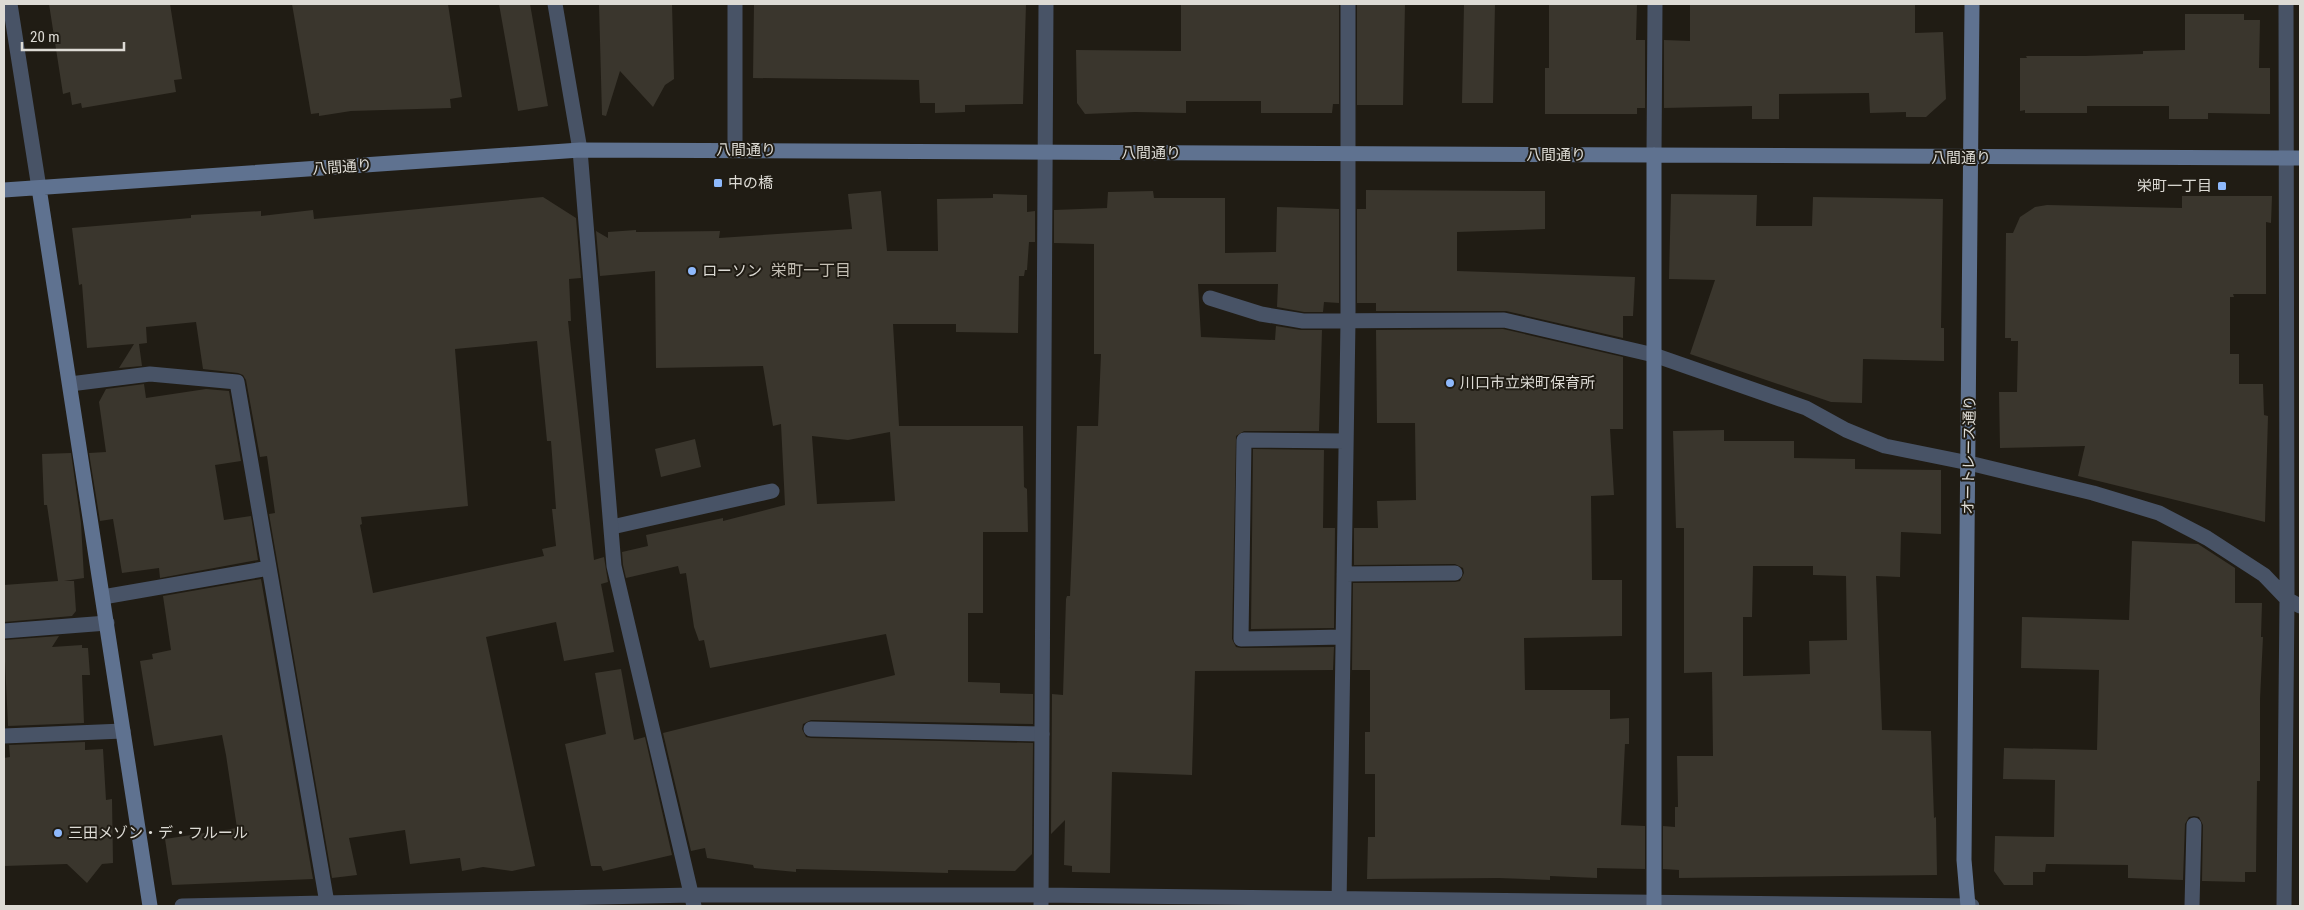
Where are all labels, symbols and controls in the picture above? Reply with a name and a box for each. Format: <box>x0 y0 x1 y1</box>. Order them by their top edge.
scale bar <box>22 20 125 52</box>
text: 20 m <box>30 28 60 46</box>
street label: 八間通り <box>716 141 776 159</box>
street label: 八間通り <box>1121 144 1181 162</box>
street label: 八間通り <box>1526 146 1586 164</box>
street label: 八間通り <box>1931 149 1991 167</box>
street label: 八間通り <box>311 156 373 178</box>
place label: 中の橋 <box>728 174 773 192</box>
marker: 中の橋 <box>712 177 724 189</box>
place label: 栄町一丁目 <box>2137 177 2212 195</box>
marker: 栄町一丁目 <box>2216 180 2228 192</box>
district label: 栄町一丁目 <box>771 261 851 280</box>
place label: ローソン <box>702 262 762 280</box>
marker: ローソン <box>686 265 698 277</box>
place label: 川口市立栄町保育所 <box>1460 374 1595 392</box>
marker: 川口市立栄町保育所 <box>1444 377 1456 389</box>
street label: オートレース通り <box>1959 395 1979 515</box>
place label: 三田メゾン・デ・フルール <box>68 824 248 842</box>
marker: 三田メゾン・デ・フルール <box>52 827 64 839</box>

